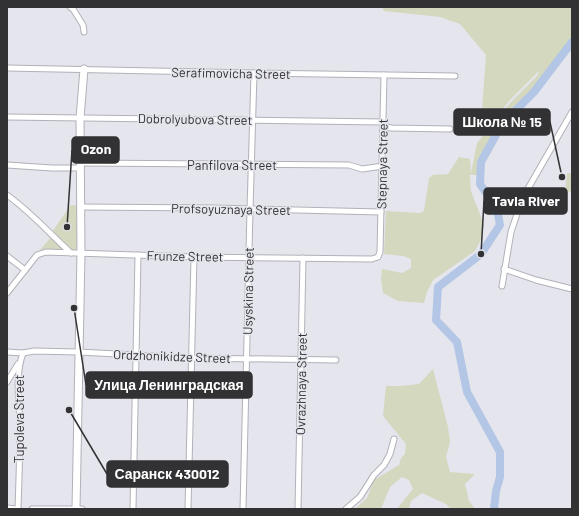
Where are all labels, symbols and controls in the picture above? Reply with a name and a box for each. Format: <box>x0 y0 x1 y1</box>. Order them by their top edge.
street label: Serafimovicha Street <box>171 64 291 82</box>
callout: Школа № 15 <box>454 109 550 135</box>
street label: Dobrolyubova Street <box>138 110 252 128</box>
text: Школа № 15 <box>462 113 542 130</box>
street label: Stepnaya Street <box>373 119 391 209</box>
callout: Ozon <box>72 137 119 163</box>
text: Ozon <box>81 140 111 157</box>
street label: Panfilova Street <box>187 157 277 173</box>
callout: Tavla River <box>484 188 567 214</box>
text: Tavla River <box>492 192 561 209</box>
street label: Profsoyuznaya Street <box>171 200 291 218</box>
street label: Frunze Street <box>146 247 224 265</box>
street label: Usyskina Street <box>239 247 257 335</box>
street label: Ovrazhnaya Street <box>292 333 310 435</box>
street label: Ordzhonikidze Street <box>113 346 231 366</box>
callout: Улица Ленинградская <box>86 372 252 398</box>
street label: Tupoleva Street <box>11 375 27 463</box>
text: Улица Ленинградская <box>94 376 244 393</box>
callout: Саранск 430012 <box>107 461 228 487</box>
text: Саранск 430012 <box>114 465 220 482</box>

